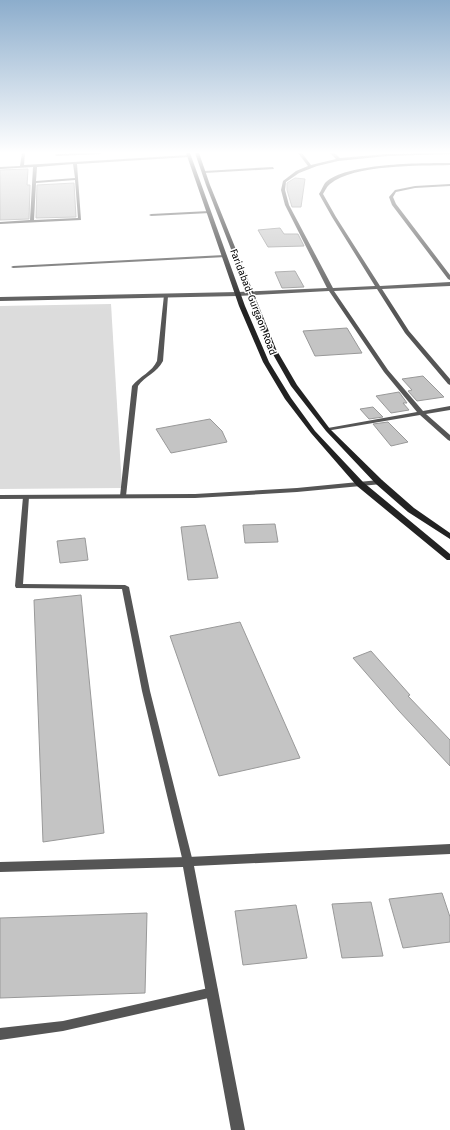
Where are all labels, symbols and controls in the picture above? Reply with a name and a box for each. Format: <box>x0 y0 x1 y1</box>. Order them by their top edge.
street label: Faridabad-Gurgaon Road <box>227 247 279 357</box>

